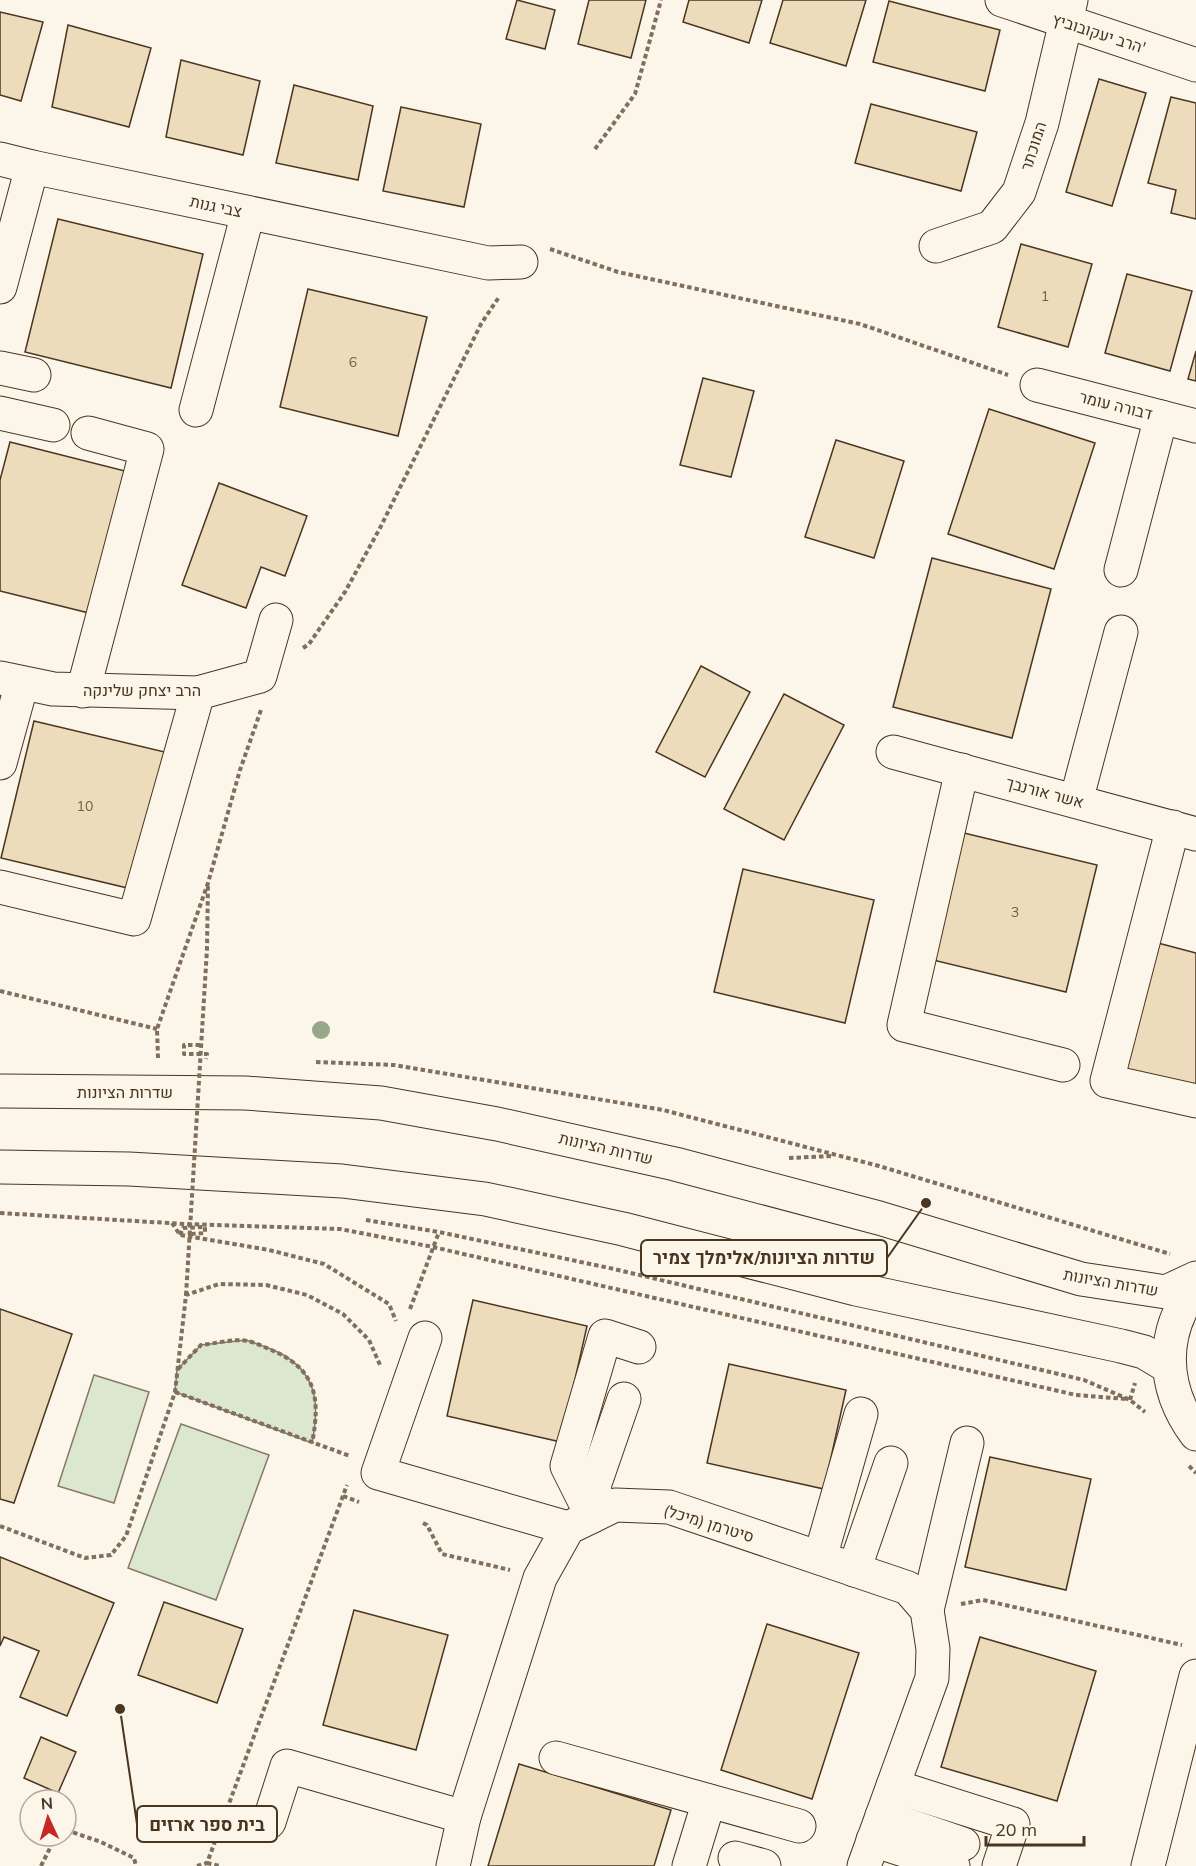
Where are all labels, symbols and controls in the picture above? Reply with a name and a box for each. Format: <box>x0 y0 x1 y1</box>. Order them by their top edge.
street label: הרב יעקובוביץ' <box>1050 8 1148 58</box>
street label: המוכתר <box>1016 119 1050 173</box>
street label: צבי גנות <box>188 191 244 221</box>
house number: 1 <box>1041 287 1049 305</box>
house number: 6 <box>349 353 357 371</box>
street label: דבורה עומר <box>1077 386 1155 424</box>
street label: הרב יצחק שלינקה <box>83 680 201 700</box>
street label: אשר אורנבך <box>1004 772 1086 812</box>
house number: 10 <box>77 797 93 815</box>
house number: 3 <box>1011 903 1019 921</box>
street label: שדרות הציונות <box>77 1082 173 1102</box>
street label: שדרות הציונות <box>557 1127 655 1169</box>
callout: שדרות הציונות/אלימלך צמיר <box>641 1240 887 1276</box>
text: שדרות הציונות/אלימלך צמיר <box>653 1246 875 1269</box>
street label: שדרות הציונות <box>1062 1264 1160 1300</box>
street label: סיטרמן (מיכל) <box>661 1500 757 1546</box>
north arrow <box>18 1788 78 1848</box>
text: N <box>40 1793 54 1813</box>
callout: בית ספר ארזים <box>137 1806 277 1842</box>
scale bar <box>986 1809 1084 1847</box>
text: בית ספר ארזים <box>149 1813 265 1836</box>
text: 20 m <box>995 1818 1037 1841</box>

